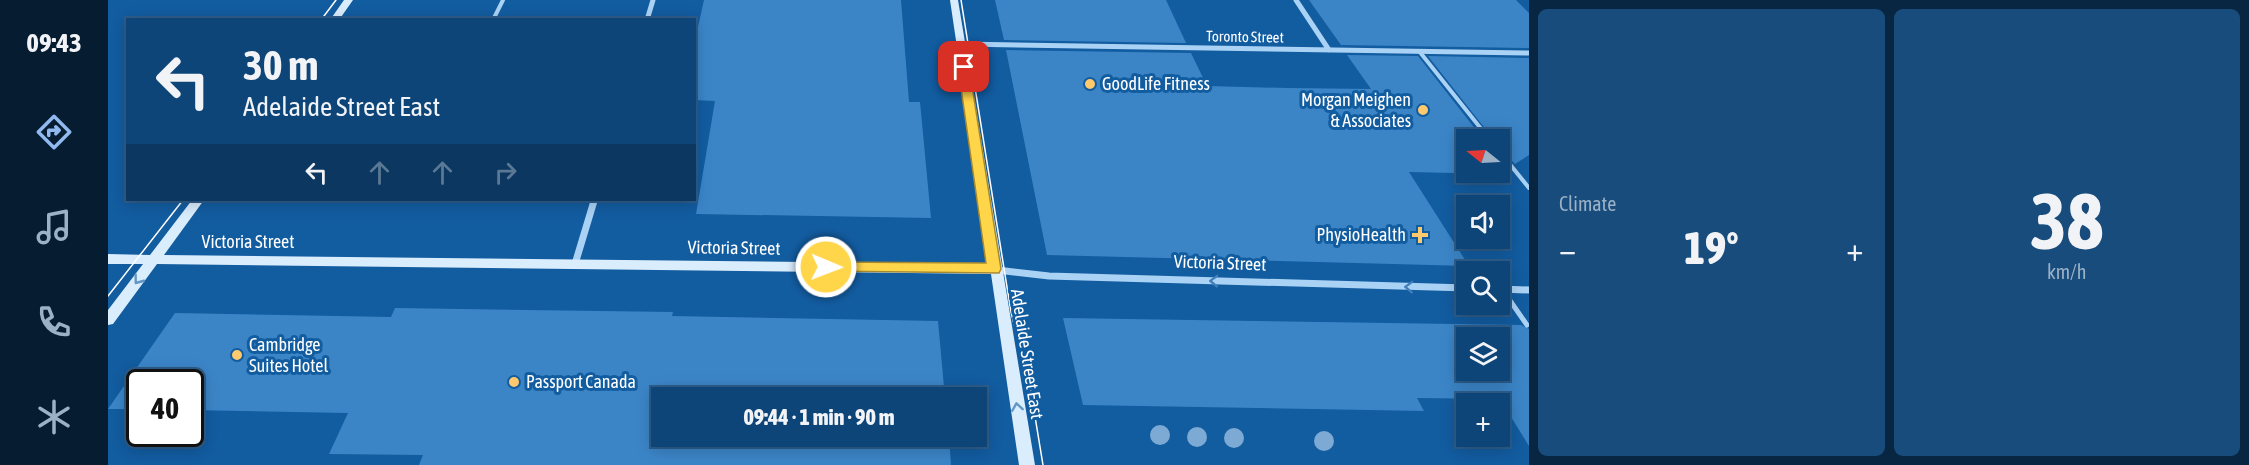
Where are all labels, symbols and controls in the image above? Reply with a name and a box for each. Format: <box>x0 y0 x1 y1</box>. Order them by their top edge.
text: 09:43 <box>26 27 82 58</box>
street label: Toronto Street <box>1206 27 1284 46</box>
text: 30 m <box>243 41 318 89</box>
pin <box>938 41 989 92</box>
icon: left <box>144 42 222 120</box>
icon: arrive <box>947 50 980 83</box>
place label: GoodLife Fitness <box>1102 73 1210 94</box>
marker: GoodLife Fitness <box>1083 77 1097 91</box>
place label: Morgan Meighen & Associates <box>1301 89 1411 131</box>
text: Adelaide Street East <box>243 91 440 122</box>
marker: Morgan Meighen & Associates <box>1416 103 1430 117</box>
icon: directions <box>33 111 75 153</box>
north arrow <box>1456 129 1510 183</box>
map controls <box>1456 129 1510 447</box>
icon: left <box>300 156 333 189</box>
icon: ahead <box>363 156 396 189</box>
icon: ahead <box>426 156 459 189</box>
icon: right <box>489 156 522 189</box>
text: 38 <box>2030 176 2103 266</box>
text: Climate <box>1559 192 1616 215</box>
button: sound <box>1456 195 1510 249</box>
icon: music <box>33 206 75 248</box>
text: 19° <box>1684 222 1739 274</box>
place label: PhysioHealth <box>1316 224 1406 245</box>
marker: PhysioHealth <box>1411 226 1429 244</box>
text: − <box>1559 230 1576 268</box>
text: + <box>1846 230 1863 268</box>
street label: Victoria Street <box>202 231 294 252</box>
position arrow <box>794 235 858 299</box>
street label: Victoria Street <box>687 236 781 259</box>
street label: Victoria Street <box>1173 250 1267 275</box>
text: km/h <box>2047 260 2087 283</box>
button: search <box>1456 261 1510 315</box>
one-way arrow <box>135 273 146 284</box>
one-way arrow <box>1209 275 1218 287</box>
one-way arrow <box>1404 280 1413 293</box>
street label: Adelaide Street East <box>1007 287 1048 421</box>
icon: phone <box>33 301 75 343</box>
button: layers <box>1456 327 1510 381</box>
place label: Cambridge Suites Hotel <box>249 334 328 376</box>
marker: Cambridge Suites Hotel <box>230 348 244 362</box>
speed limit sign: 40 <box>126 369 204 447</box>
place label: Passport Canada <box>526 371 636 392</box>
marker: Passport Canada <box>507 375 521 389</box>
button: + <box>1456 393 1510 447</box>
icon: climate <box>33 396 75 438</box>
one-way arrow <box>1012 403 1024 412</box>
text: 09:44 · 1 min · 90 m <box>743 404 895 430</box>

